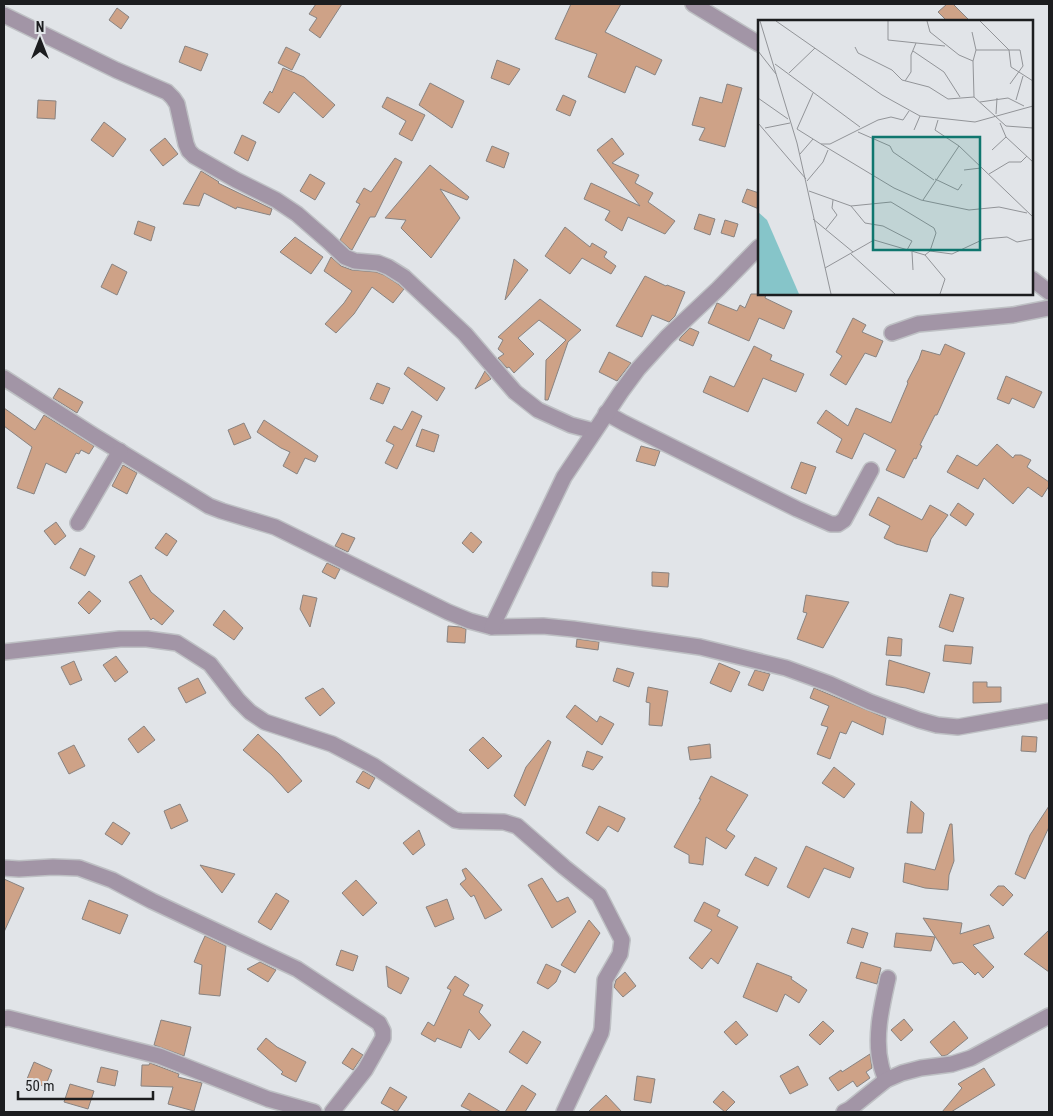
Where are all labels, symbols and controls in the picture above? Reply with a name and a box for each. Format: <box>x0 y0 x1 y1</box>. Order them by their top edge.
north arrow <box>15 15 65 65</box>
text: N <box>36 19 44 35</box>
inset map <box>758 20 1033 295</box>
scale bar <box>18 1068 152 1100</box>
text: 50 m <box>25 1077 55 1095</box>

